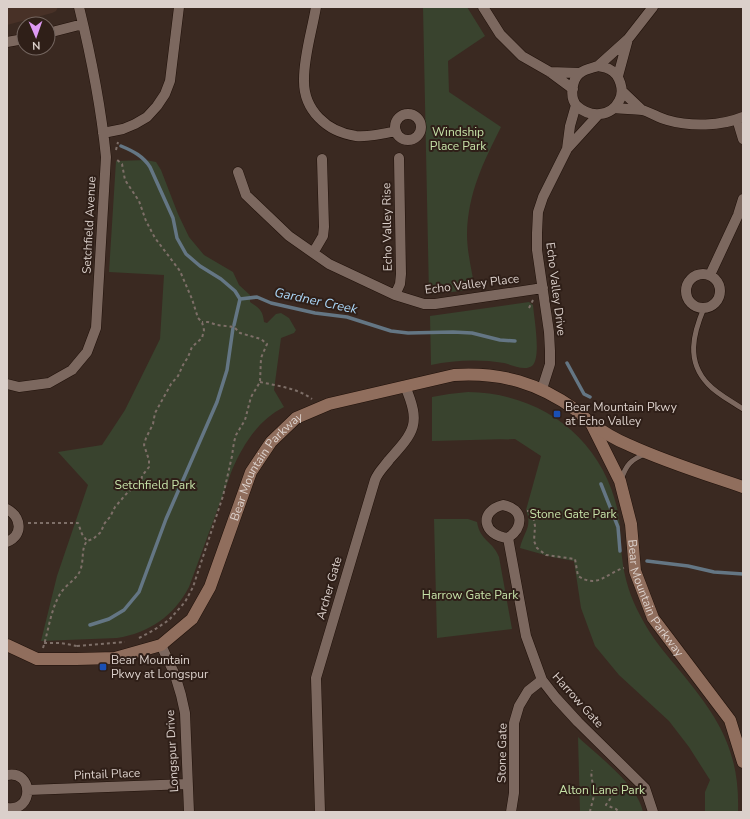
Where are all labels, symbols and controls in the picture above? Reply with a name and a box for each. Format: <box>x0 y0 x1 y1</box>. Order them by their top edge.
north arrow <box>16 16 56 56</box>
text: N <box>32 38 41 53</box>
park label: Windship Place Park <box>430 124 487 154</box>
street label: Setchfield Avenue <box>78 176 100 274</box>
street label: Echo Valley Rise <box>378 183 396 271</box>
street label: Echo Valley Drive <box>542 241 570 337</box>
street label: Echo Valley Place <box>424 270 520 298</box>
water label: Gardner Creek <box>273 283 360 319</box>
place label: Bear Mountain Pkwy at Echo Valley <box>565 399 678 429</box>
street label: Bear Mountain Parkway <box>226 408 306 523</box>
marker: Bear Mountain Pkwy at Echo Valley <box>552 409 562 419</box>
park label: Setchfield Park <box>115 477 196 493</box>
park label: Stone Gate Park <box>529 506 618 522</box>
street label: Bear Mountain Parkway <box>624 539 688 661</box>
street label: Archer Gate <box>312 555 346 621</box>
park label: Harrow Gate Park <box>422 587 519 603</box>
place label: Bear Mountain Pkwy at Longspur <box>111 652 209 682</box>
marker: Bear Mountain Pkwy at Longspur <box>98 662 108 672</box>
street label: Harrow Gate <box>549 669 607 731</box>
street label: Longspur Drive <box>162 709 182 793</box>
street label: Stone Gate <box>493 723 511 783</box>
street label: Pintail Place <box>73 765 141 783</box>
park label: Alton Lane Park <box>559 782 646 798</box>

